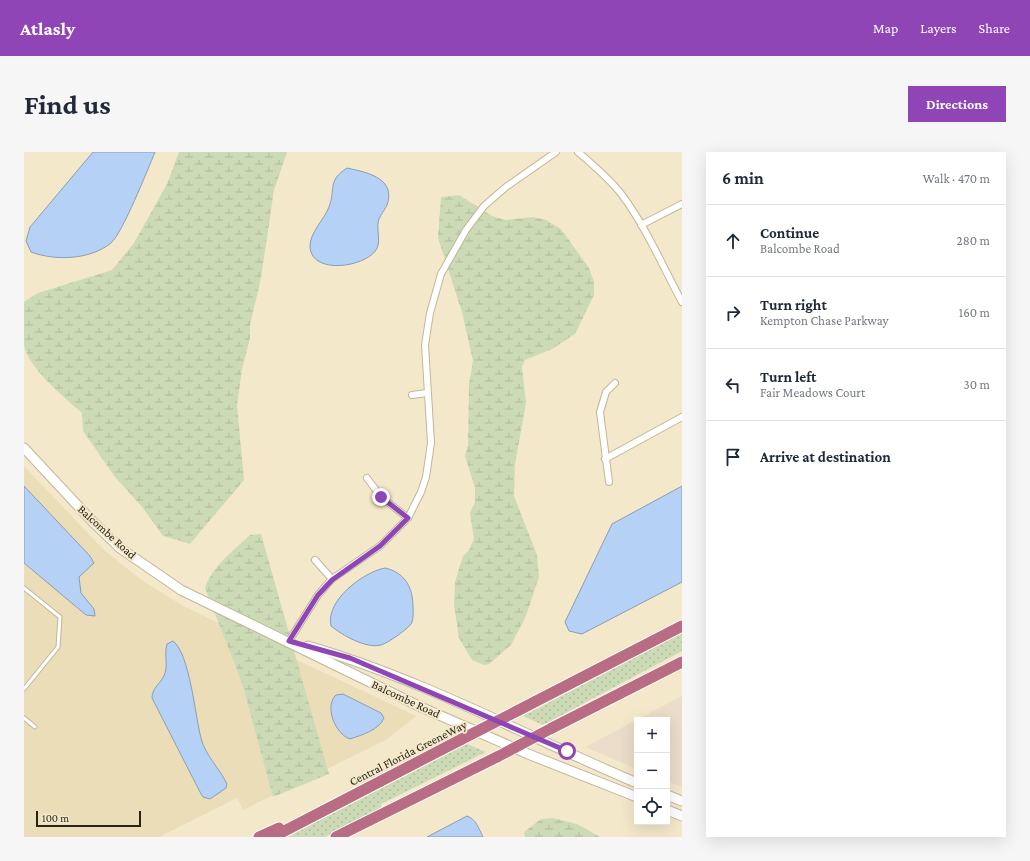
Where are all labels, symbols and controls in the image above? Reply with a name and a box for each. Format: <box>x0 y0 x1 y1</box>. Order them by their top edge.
text: Atlasly <box>20 18 75 39</box>
text: Map <box>873 20 898 36</box>
text: Layers <box>920 20 957 36</box>
text: Share <box>979 20 1010 36</box>
button: Directions <box>908 86 1006 122</box>
text: Find us <box>24 89 111 120</box>
text: 6 min <box>722 169 764 188</box>
text: Walk · 470 m <box>923 171 990 186</box>
text: Continue <box>760 225 819 241</box>
icon: ahead <box>722 230 744 252</box>
text: 280 m <box>957 233 990 248</box>
text: Balcombe Road <box>760 241 840 256</box>
text: Turn right <box>760 297 827 313</box>
icon: right <box>722 302 744 324</box>
text: 160 m <box>959 305 990 320</box>
text: Kempton Chase Parkway <box>760 313 889 328</box>
text: Turn left <box>760 369 816 385</box>
icon: left <box>722 374 744 396</box>
text: 30 m <box>964 377 990 392</box>
text: Fair Meadows Court <box>760 385 865 400</box>
icon: arrive <box>722 446 744 468</box>
text: Arrive at destination <box>760 449 891 465</box>
route end <box>372 488 390 506</box>
street label: Balcombe Road <box>75 502 140 562</box>
street label: Balcombe Road <box>370 677 443 721</box>
street label: Central Florida GreeneWay <box>347 717 469 789</box>
map controls <box>634 717 670 825</box>
button: + <box>634 717 670 753</box>
route start <box>558 742 576 760</box>
button: − <box>634 753 670 789</box>
button: locate <box>634 789 670 825</box>
scale bar <box>36 809 141 828</box>
text: 100 m <box>42 812 69 824</box>

